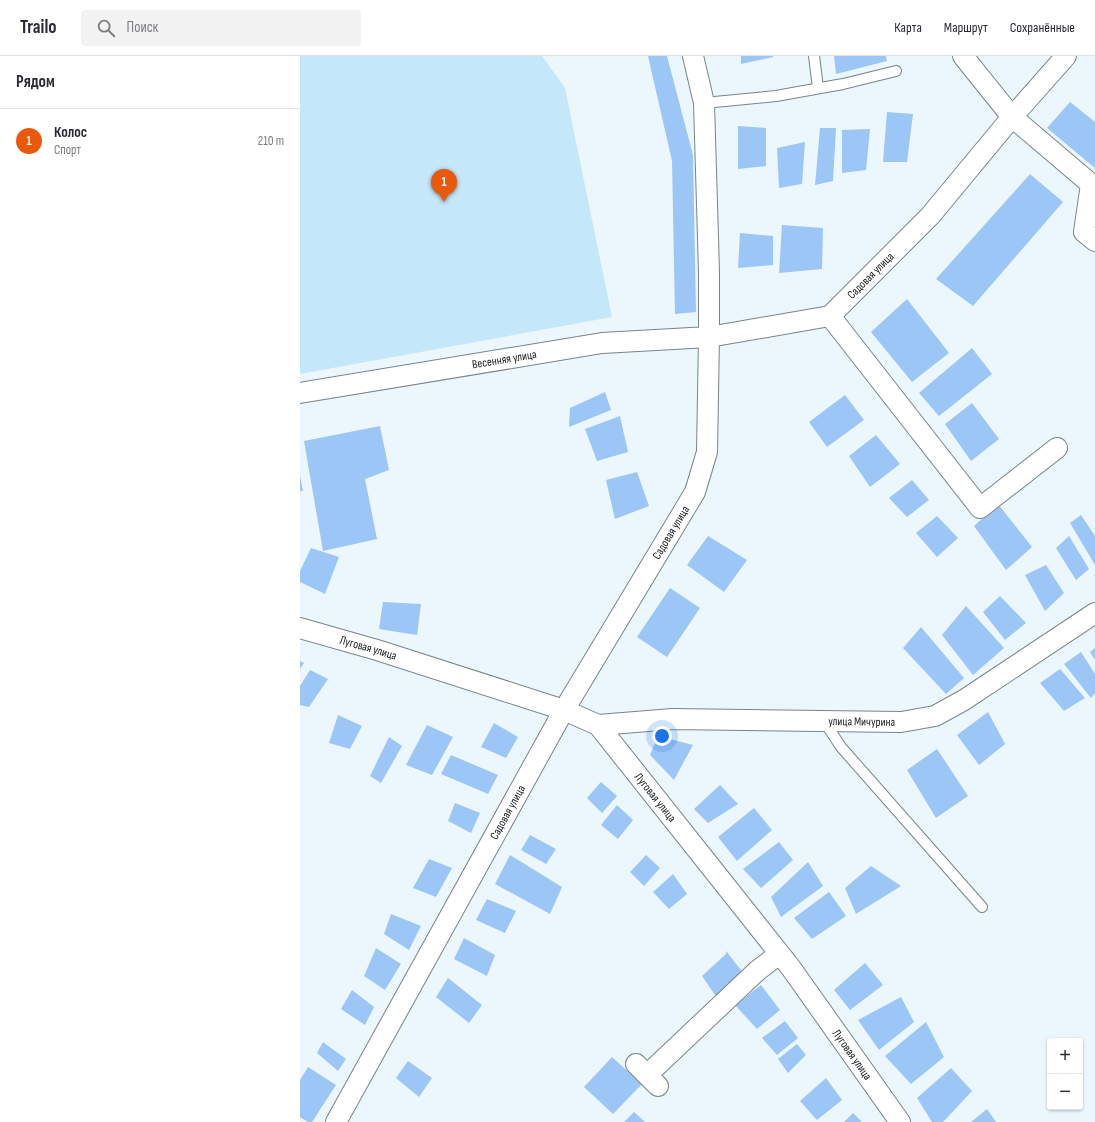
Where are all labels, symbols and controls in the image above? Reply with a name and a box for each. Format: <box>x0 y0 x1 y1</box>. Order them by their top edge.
search box <box>81 10 361 46</box>
text: Trailo <box>20 16 57 39</box>
icon: search <box>95 17 117 39</box>
text: Поиск <box>127 18 158 37</box>
text: Карта <box>894 19 922 36</box>
text: Маршрут <box>944 19 988 36</box>
text: Сохранённые <box>1010 19 1075 36</box>
text: Рядом <box>16 72 55 92</box>
text: Колос <box>54 123 87 142</box>
text: 1 <box>26 133 32 149</box>
text: 210 m <box>258 133 284 149</box>
text: Спорт <box>54 142 81 158</box>
pin: 1 <box>431 169 457 202</box>
street label: Садовая улица <box>844 249 897 302</box>
street label: Весенняя улица <box>471 346 538 372</box>
street label: Садовая улица <box>649 503 693 562</box>
street label: Луговая улица <box>338 632 399 663</box>
street label: улица Мичурина <box>828 714 896 729</box>
your location <box>652 726 672 746</box>
street label: Луговая улица <box>631 770 680 825</box>
street label: Садовая улица <box>486 782 529 842</box>
street label: Луговая улица <box>829 1026 876 1083</box>
map controls <box>1047 1038 1083 1110</box>
button: + <box>1047 1038 1083 1074</box>
button: − <box>1047 1074 1083 1110</box>

